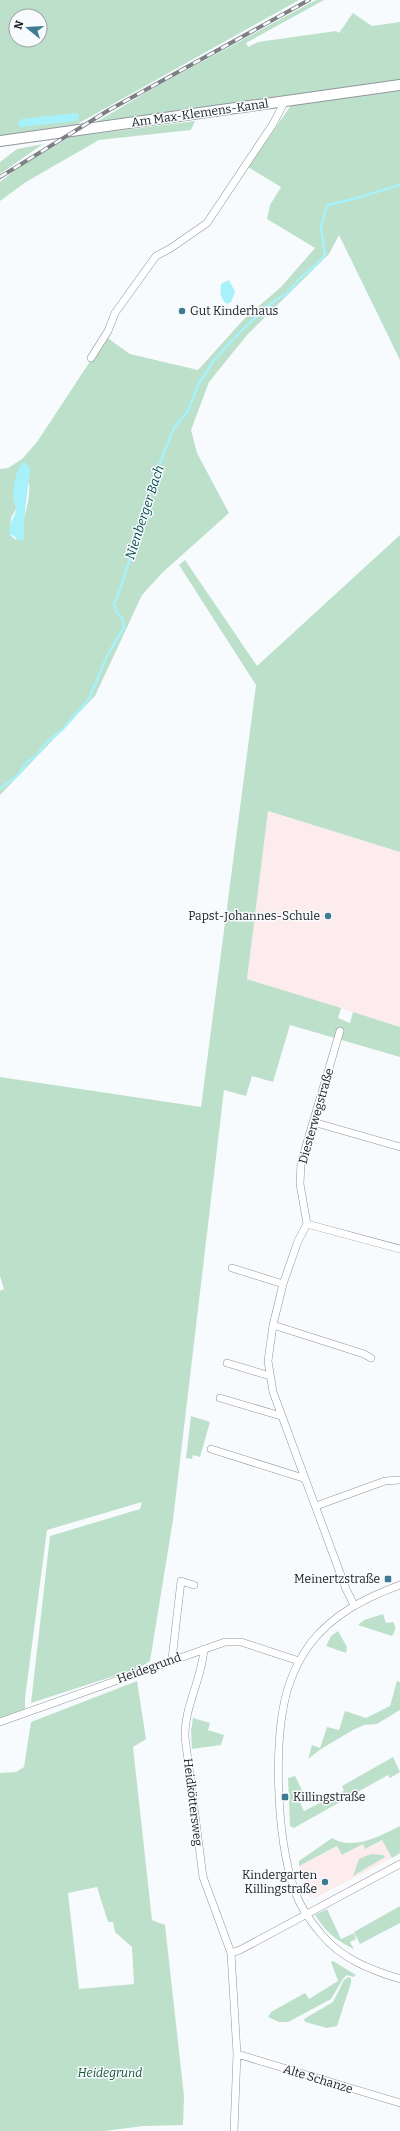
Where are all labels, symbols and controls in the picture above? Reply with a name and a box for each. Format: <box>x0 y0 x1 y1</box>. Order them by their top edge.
north arrow <box>8 8 48 48</box>
text: N <box>11 19 27 31</box>
street label: Am Max-Klemens-Kanal <box>131 96 270 130</box>
place label: Gut Kinderhaus <box>190 304 279 318</box>
marker: Gut Kinderhaus <box>177 306 187 316</box>
water label: Nienberger Bach <box>122 463 167 561</box>
place label: Papst-Johannes-Schule <box>188 909 320 923</box>
marker: Papst-Johannes-Schule <box>323 911 333 921</box>
street label: Diesterwegstraße <box>296 1067 336 1165</box>
place label: Meinertzstraße <box>294 1572 380 1586</box>
marker: Meinertzstraße <box>383 1574 393 1584</box>
street label: Heidegrund <box>115 1650 183 1686</box>
street label: Heidköttersweg <box>181 1757 205 1847</box>
place label: Killingstraße <box>293 1790 365 1804</box>
marker: Killingstraße <box>280 1792 290 1802</box>
place label: Kindergarten Killingstraße <box>242 1868 317 1896</box>
marker: Kindergarten Killingstraße <box>320 1877 330 1887</box>
street label: Alte Schanze <box>282 2062 354 2096</box>
park label: Heidegrund <box>78 2066 142 2080</box>

